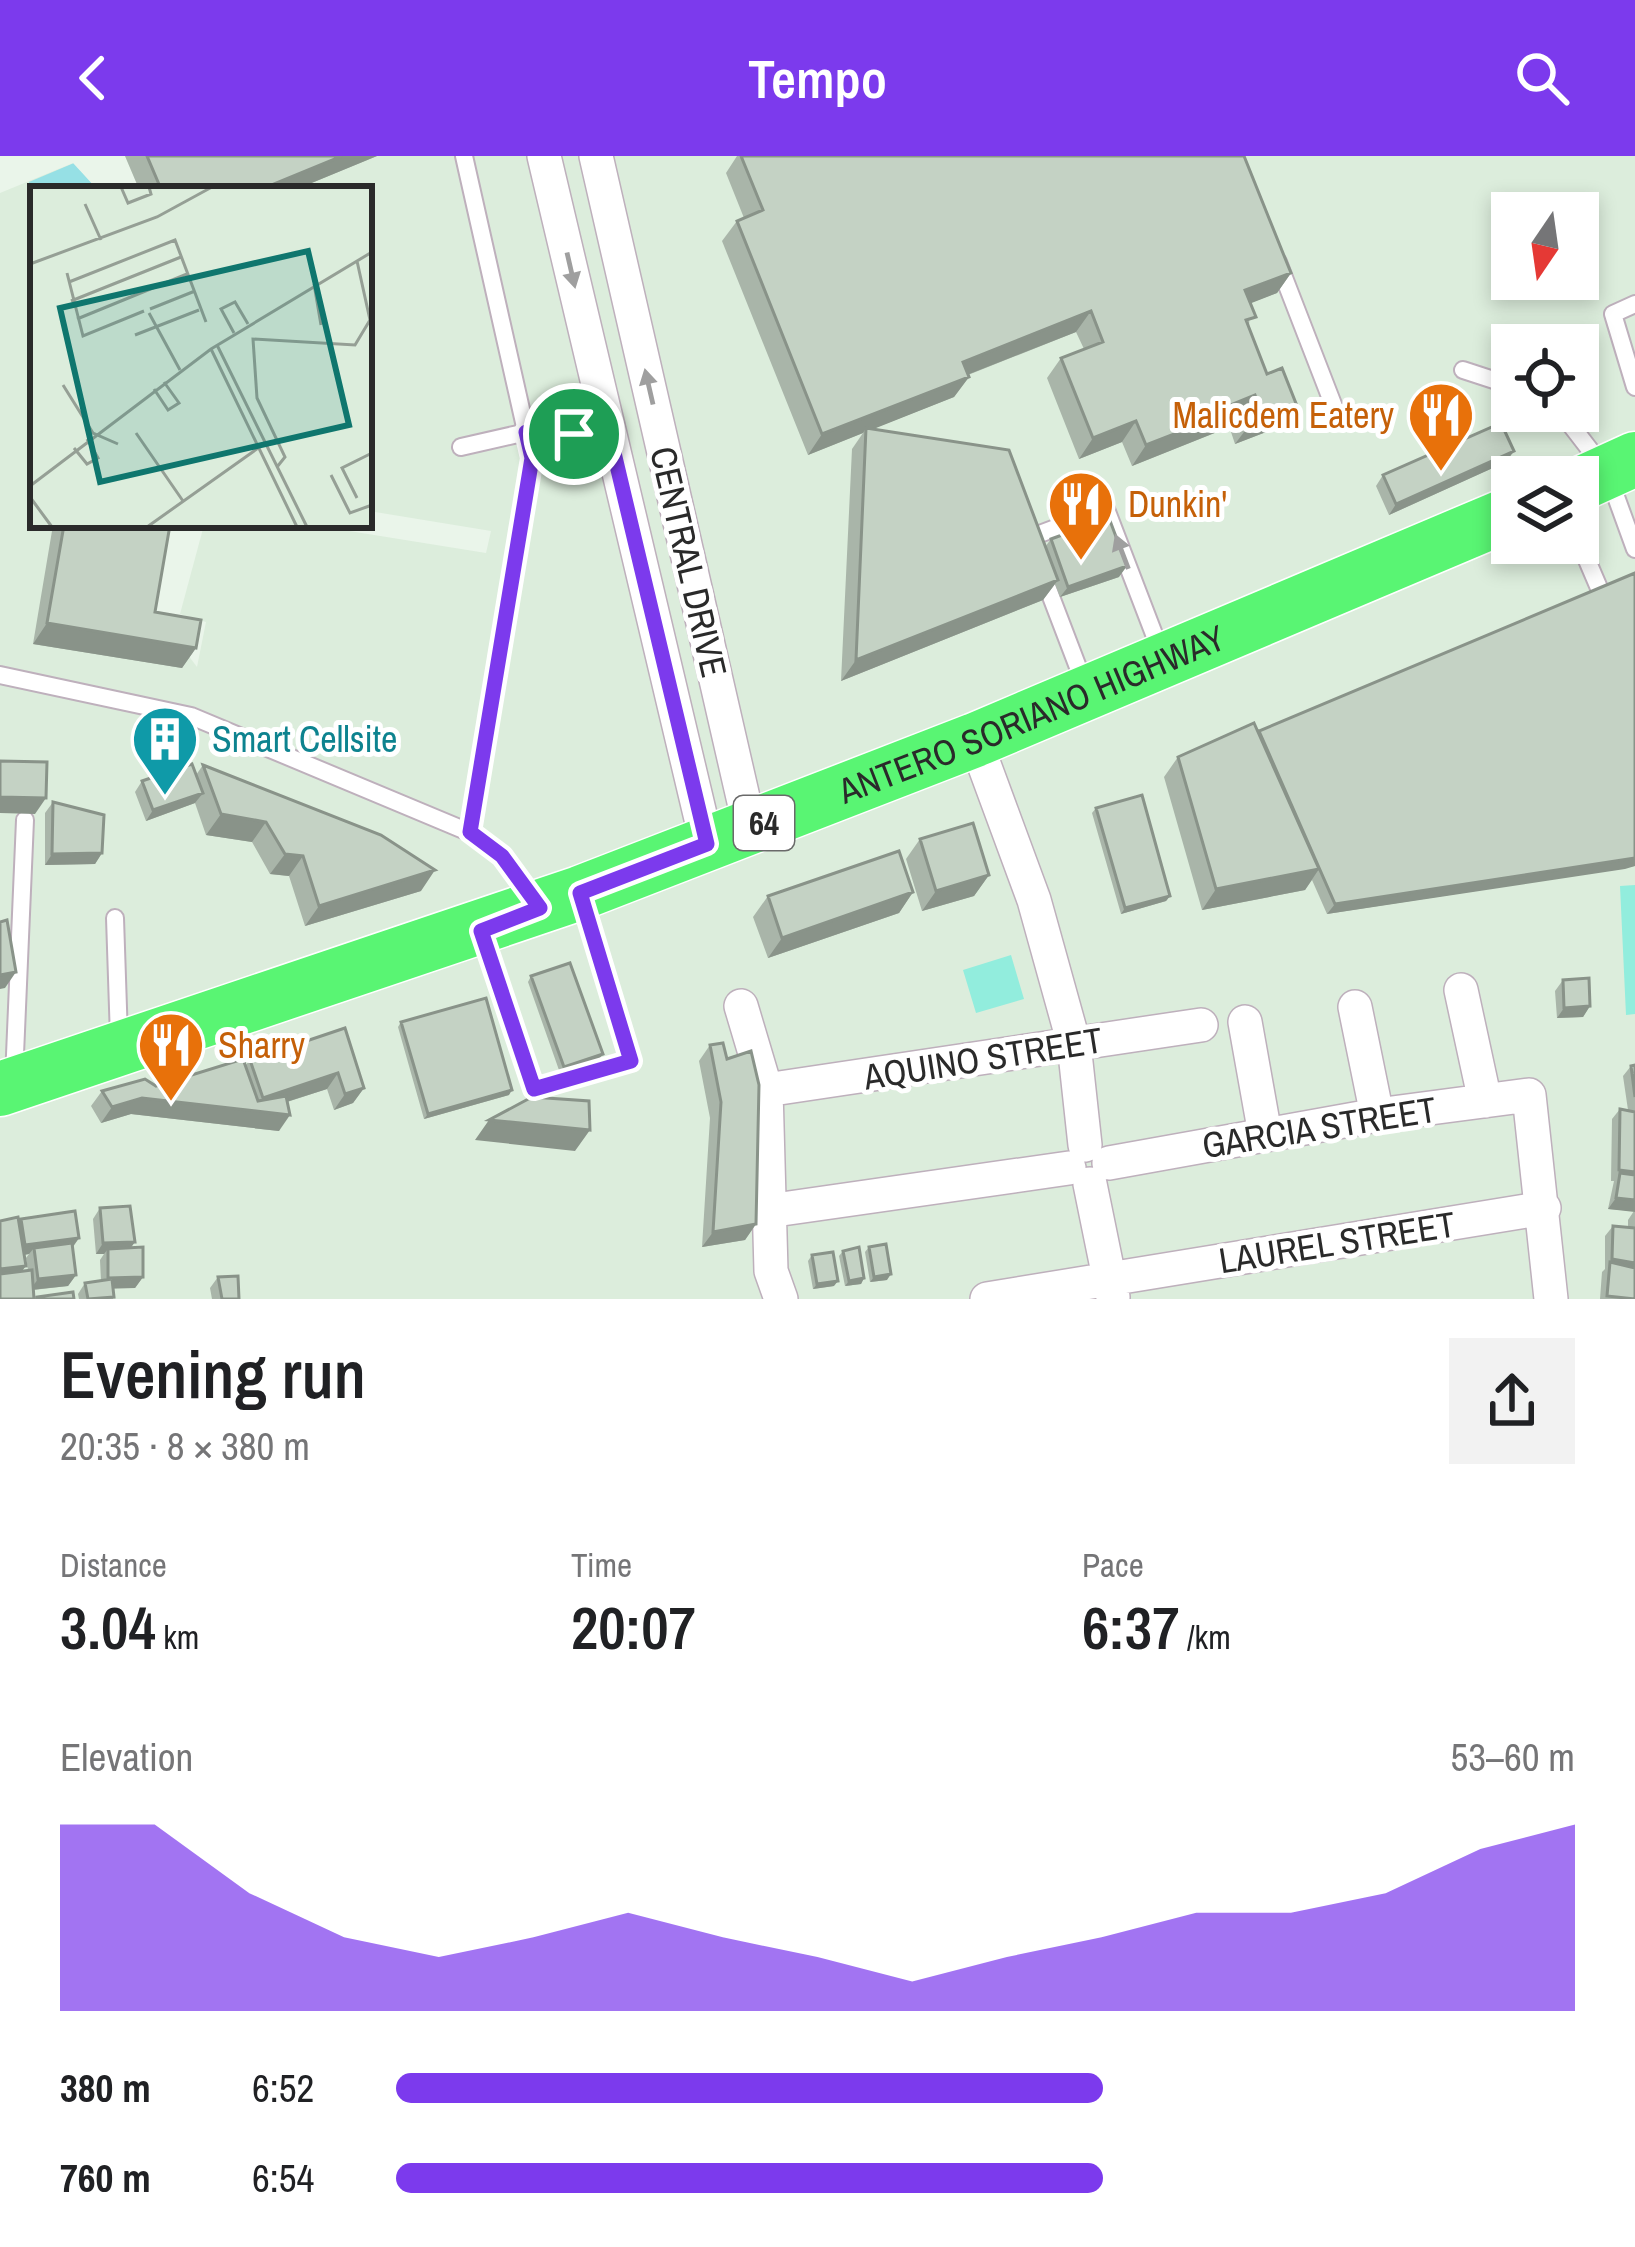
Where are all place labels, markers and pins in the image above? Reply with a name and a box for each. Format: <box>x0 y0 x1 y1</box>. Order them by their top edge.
restaurant icon: Malicdem Eatery <box>1406 380 1476 474</box>
pin <box>523 383 625 485</box>
place label: Malicdem Eatery <box>1173 391 1394 439</box>
restaurant icon: Dunkin' <box>1046 469 1116 563</box>
place label: Dunkin' <box>1128 480 1227 528</box>
building icon: Smart Cellsite <box>130 704 200 798</box>
place label: Smart Cellsite <box>212 715 397 763</box>
restaurant icon: Sharry <box>136 1010 206 1104</box>
place label: Sharry <box>218 1021 305 1069</box>

